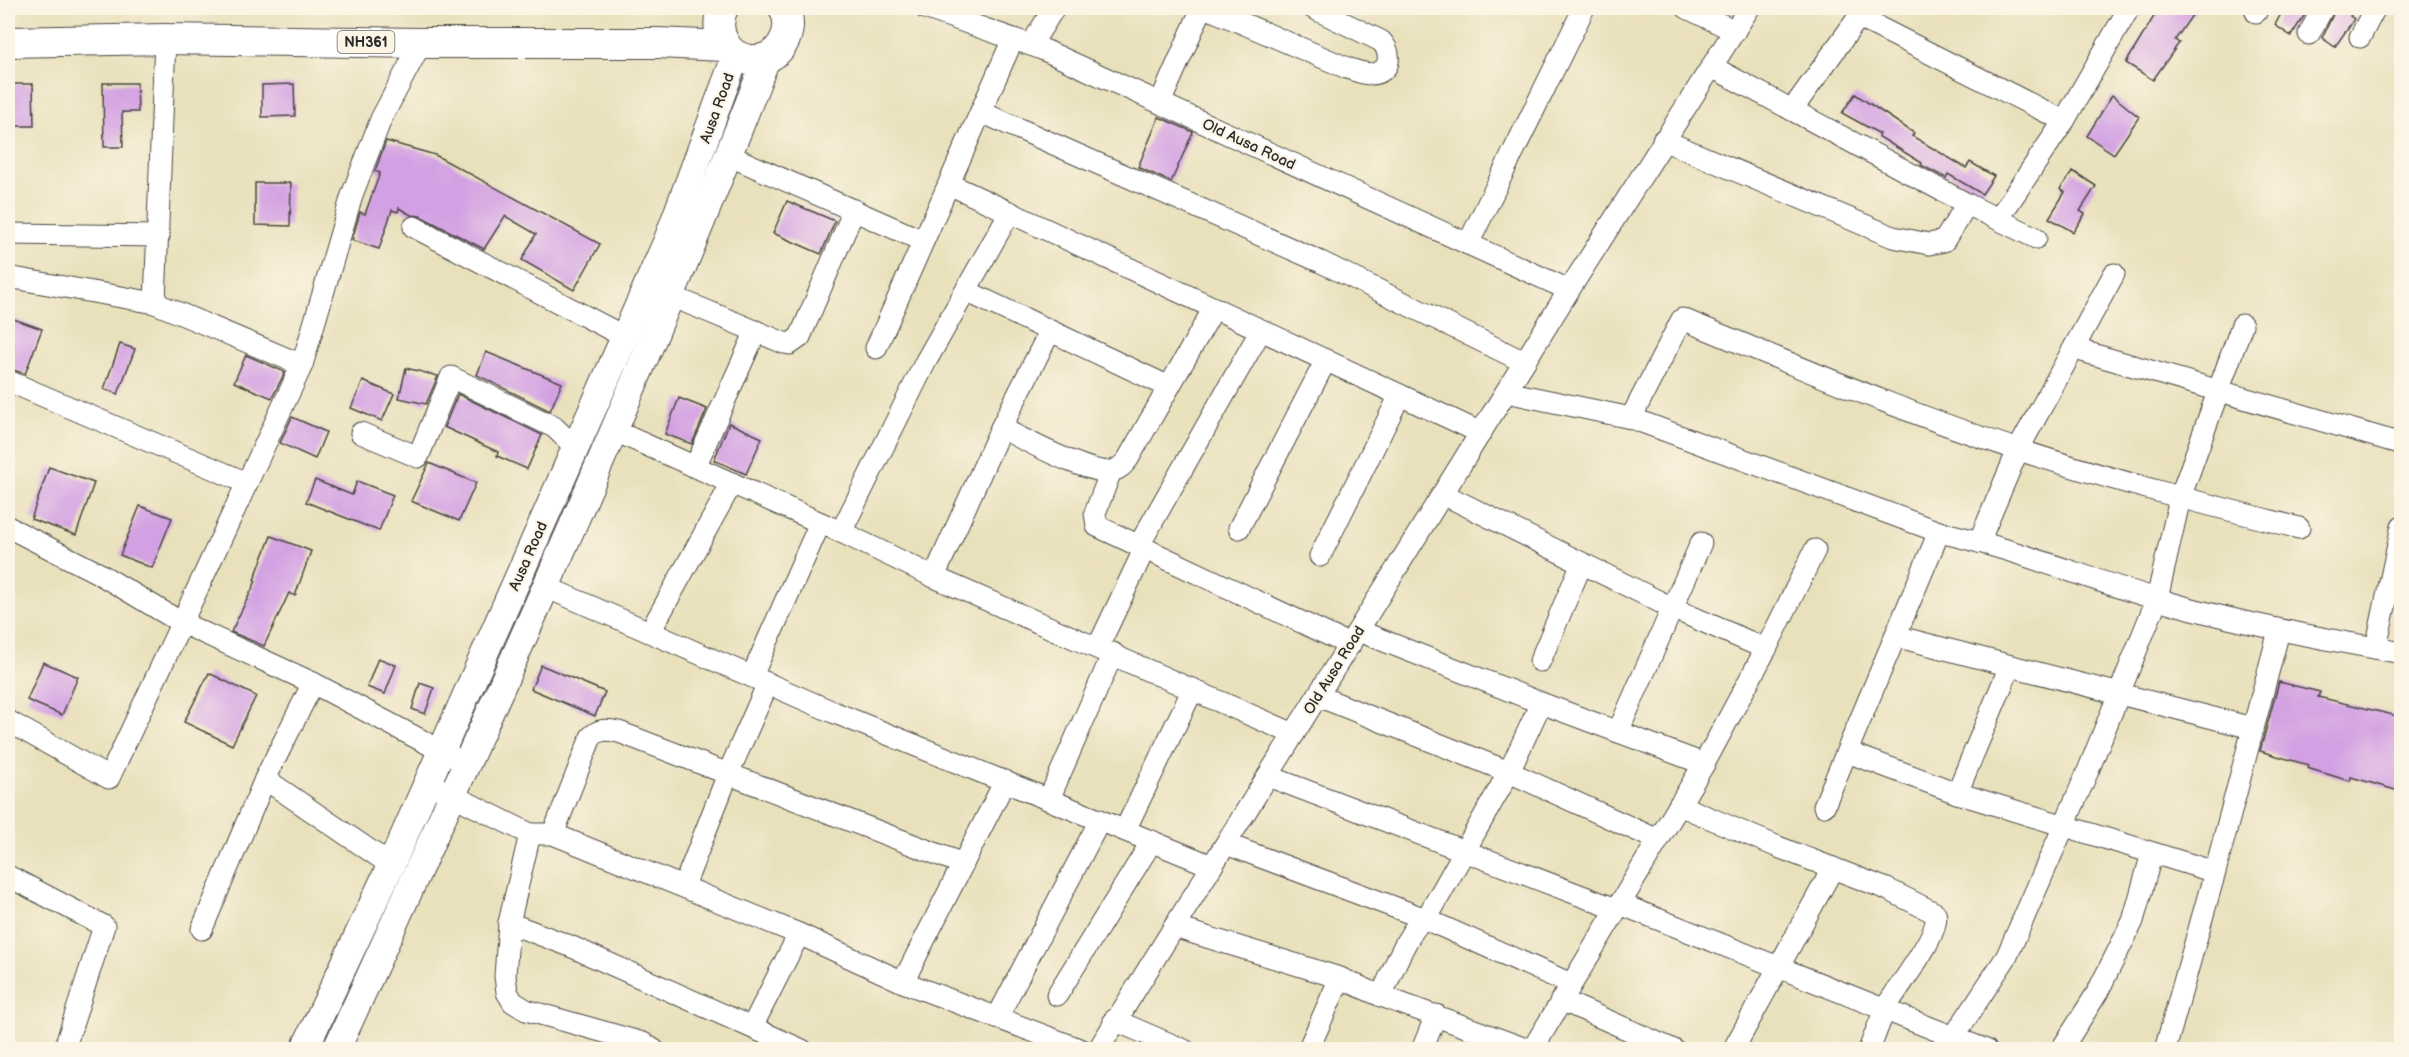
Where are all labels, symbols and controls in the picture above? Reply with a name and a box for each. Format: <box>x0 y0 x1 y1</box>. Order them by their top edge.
road number: NH361 <box>338 31 394 53</box>
street label: Ausa Road <box>696 70 739 146</box>
street label: Old Ausa Road <box>1199 115 1299 174</box>
street label: Ausa Road <box>505 519 552 594</box>
street label: Old Ausa Road <box>1300 622 1369 718</box>

